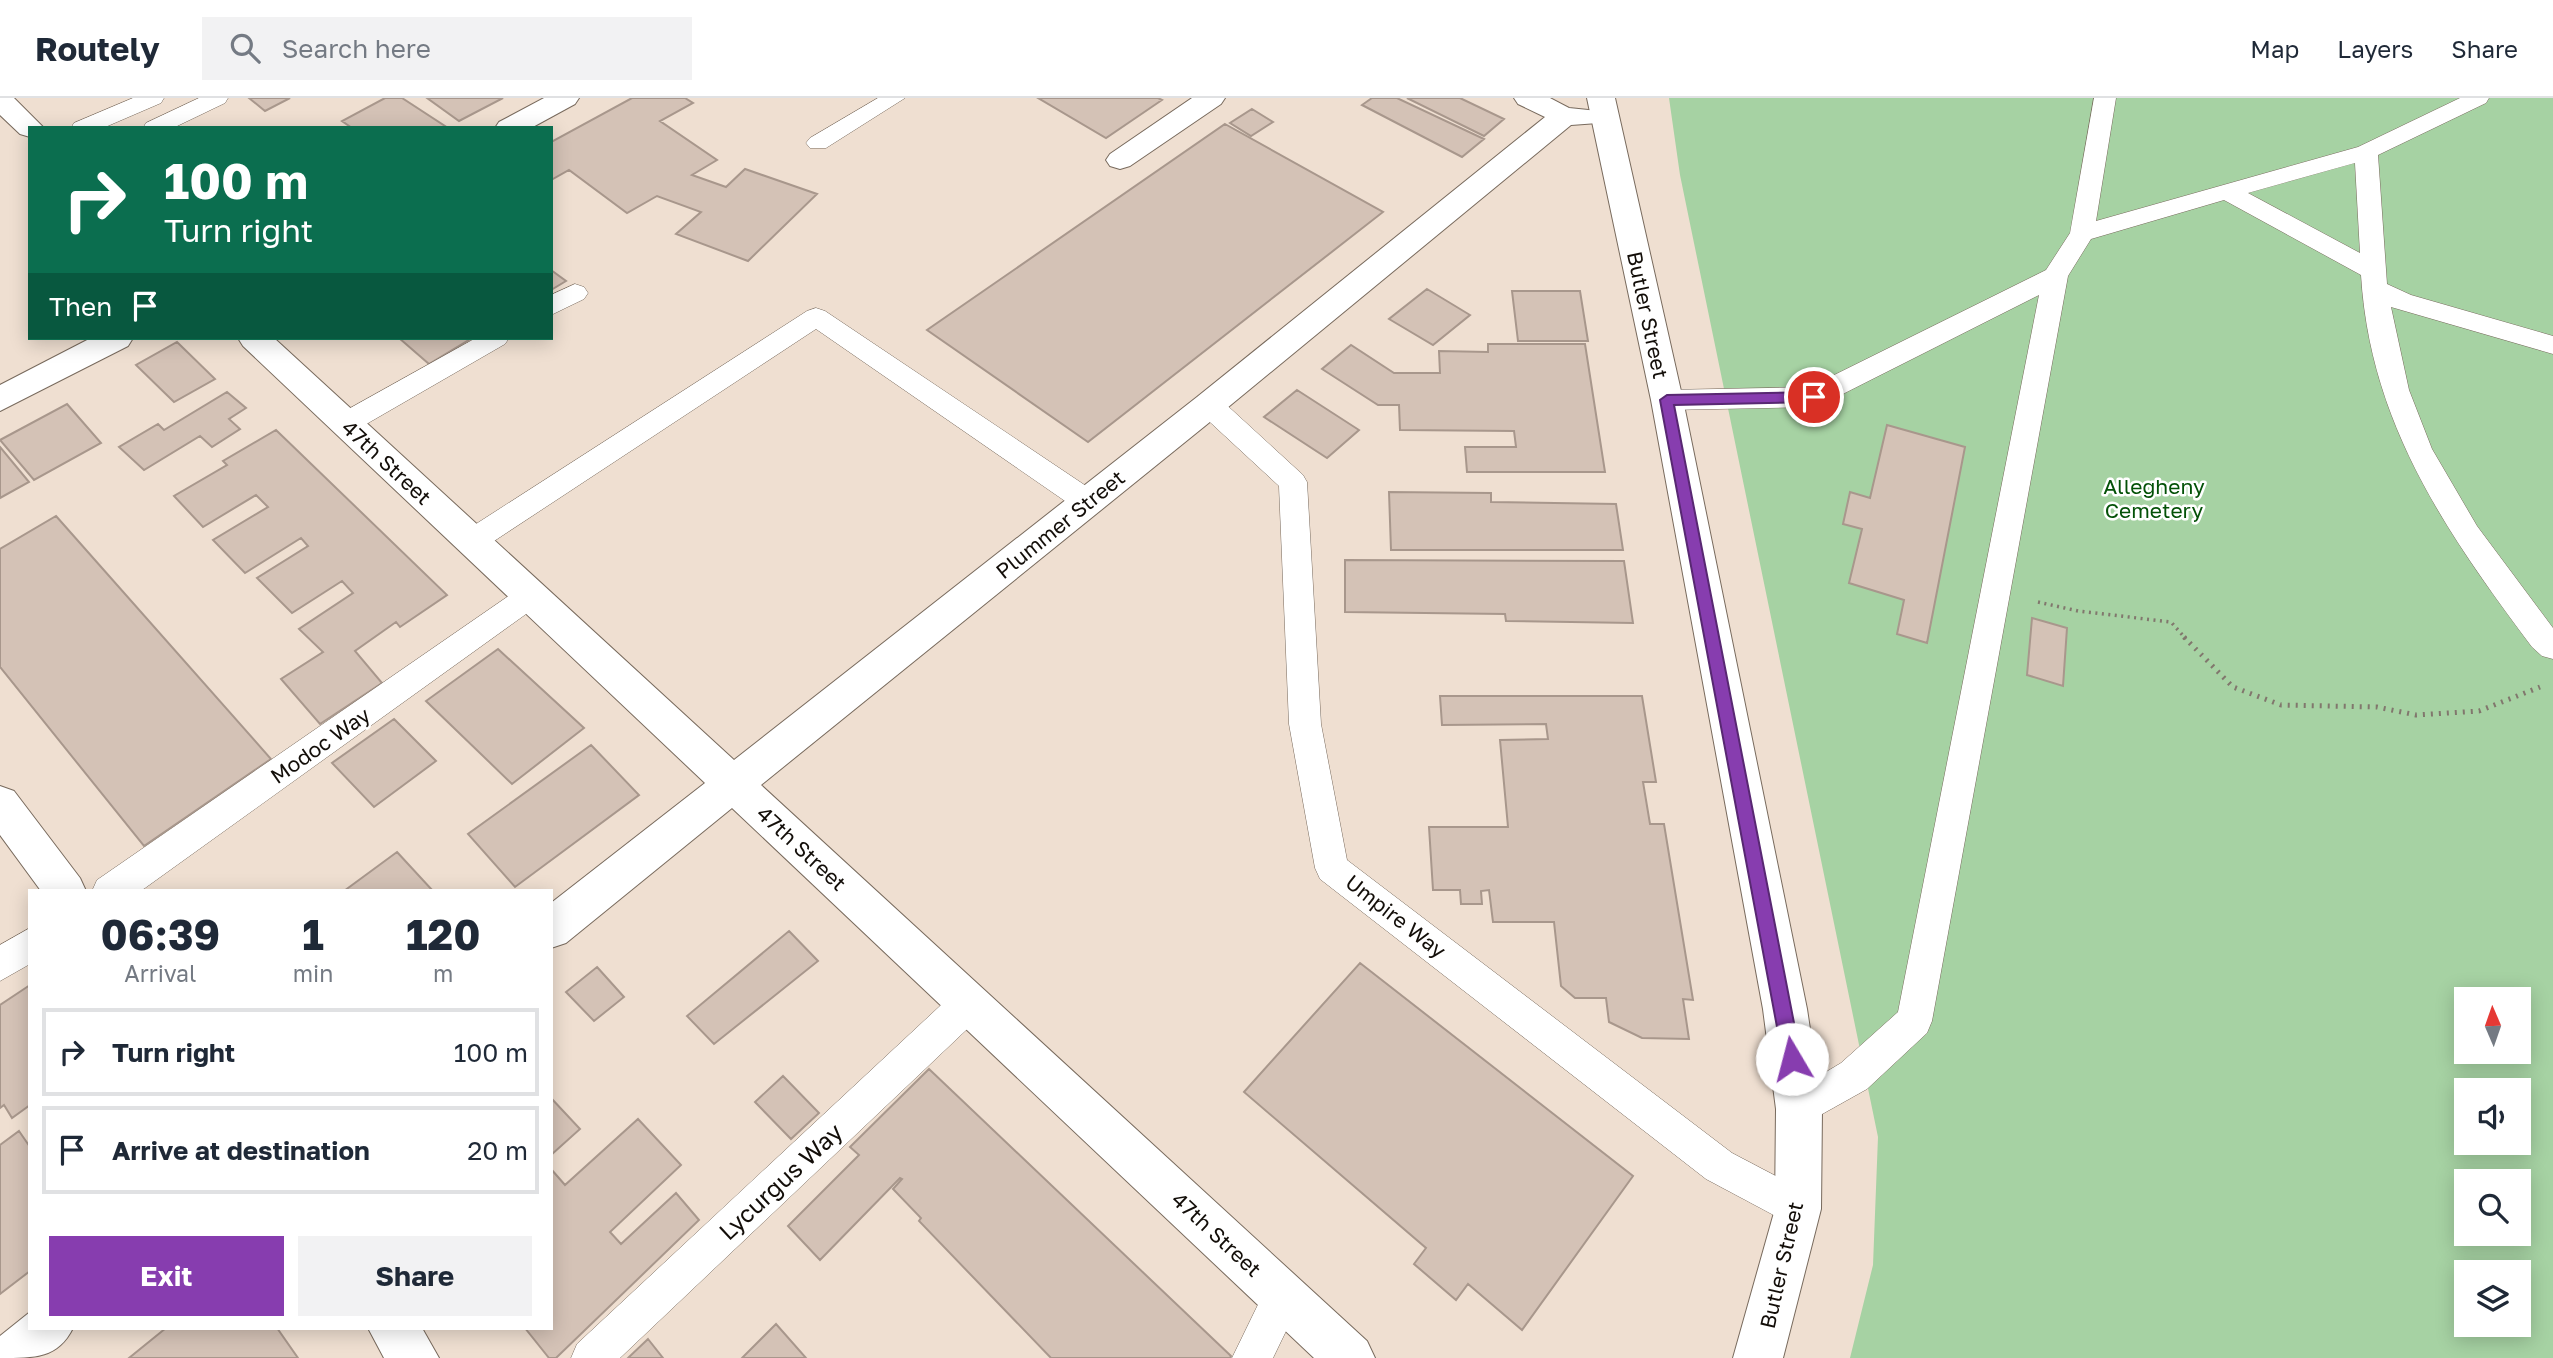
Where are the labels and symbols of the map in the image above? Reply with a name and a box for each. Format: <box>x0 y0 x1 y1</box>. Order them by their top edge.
street label: Butler Street <box>1622 249 1674 381</box>
pin <box>1784 367 1844 427</box>
street label: 47th Street <box>337 414 437 510</box>
street label: Plummer Street <box>990 464 1130 584</box>
park label: Allegheny Cemetery <box>2103 473 2205 523</box>
street label: Modoc Way <box>265 701 375 789</box>
street label: 47th Street <box>752 800 852 896</box>
street label: Umpire Way <box>1341 869 1452 963</box>
north arrow <box>2454 987 2530 1064</box>
position arrow <box>1755 1022 1829 1096</box>
street label: Lycurgus Way <box>712 1117 848 1245</box>
street label: 47th Street <box>1167 1186 1267 1282</box>
street label: Butler Street <box>1754 1199 1808 1331</box>

